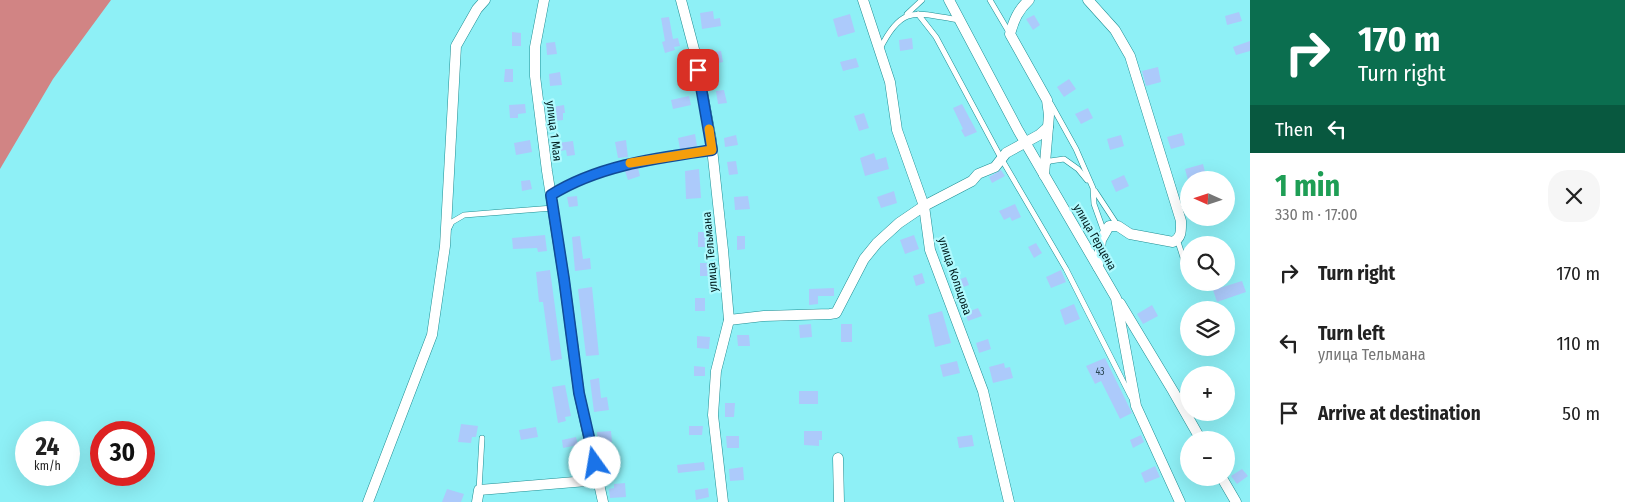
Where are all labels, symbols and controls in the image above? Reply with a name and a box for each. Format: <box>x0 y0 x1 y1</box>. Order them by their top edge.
text: 170 m <box>1358 18 1441 60</box>
icon: right <box>1275 20 1340 85</box>
pin <box>677 49 719 91</box>
icon: arrive <box>684 56 712 84</box>
text: Turn right <box>1358 60 1446 87</box>
street label: улица 1 Мая <box>543 100 565 162</box>
icon: left <box>1323 115 1351 143</box>
text: Then <box>1275 118 1313 141</box>
text: 1 min <box>1275 168 1340 204</box>
button: close <box>1548 170 1600 222</box>
north arrow <box>1180 171 1235 226</box>
map controls <box>1180 171 1235 486</box>
street label: улица Герцена <box>1070 201 1120 273</box>
text: 330 m · 17:00 <box>1275 205 1358 224</box>
street label: улица Тельмана <box>699 211 720 293</box>
street label: улица Кольцова <box>935 235 975 317</box>
button: search <box>1180 236 1235 291</box>
icon: right <box>1275 259 1303 287</box>
text: Turn right <box>1318 262 1395 285</box>
text: 170 m <box>1556 262 1600 285</box>
button: layers <box>1180 301 1235 356</box>
text: Turn left <box>1318 322 1385 345</box>
icon: left <box>1275 329 1303 357</box>
text: 110 m <box>1556 332 1600 355</box>
text: улица Тельмана <box>1318 345 1426 364</box>
house number: 43 <box>1095 366 1105 378</box>
button: + <box>1180 366 1235 421</box>
icon: arrive <box>1275 399 1303 427</box>
text: Arrive at destination <box>1318 402 1481 425</box>
text: 50 m <box>1562 402 1600 425</box>
speed limit sign: 30 <box>90 421 155 486</box>
button: − <box>1180 431 1235 486</box>
text: 24 <box>36 432 59 462</box>
position arrow <box>568 436 620 488</box>
text: km/h <box>34 459 61 473</box>

